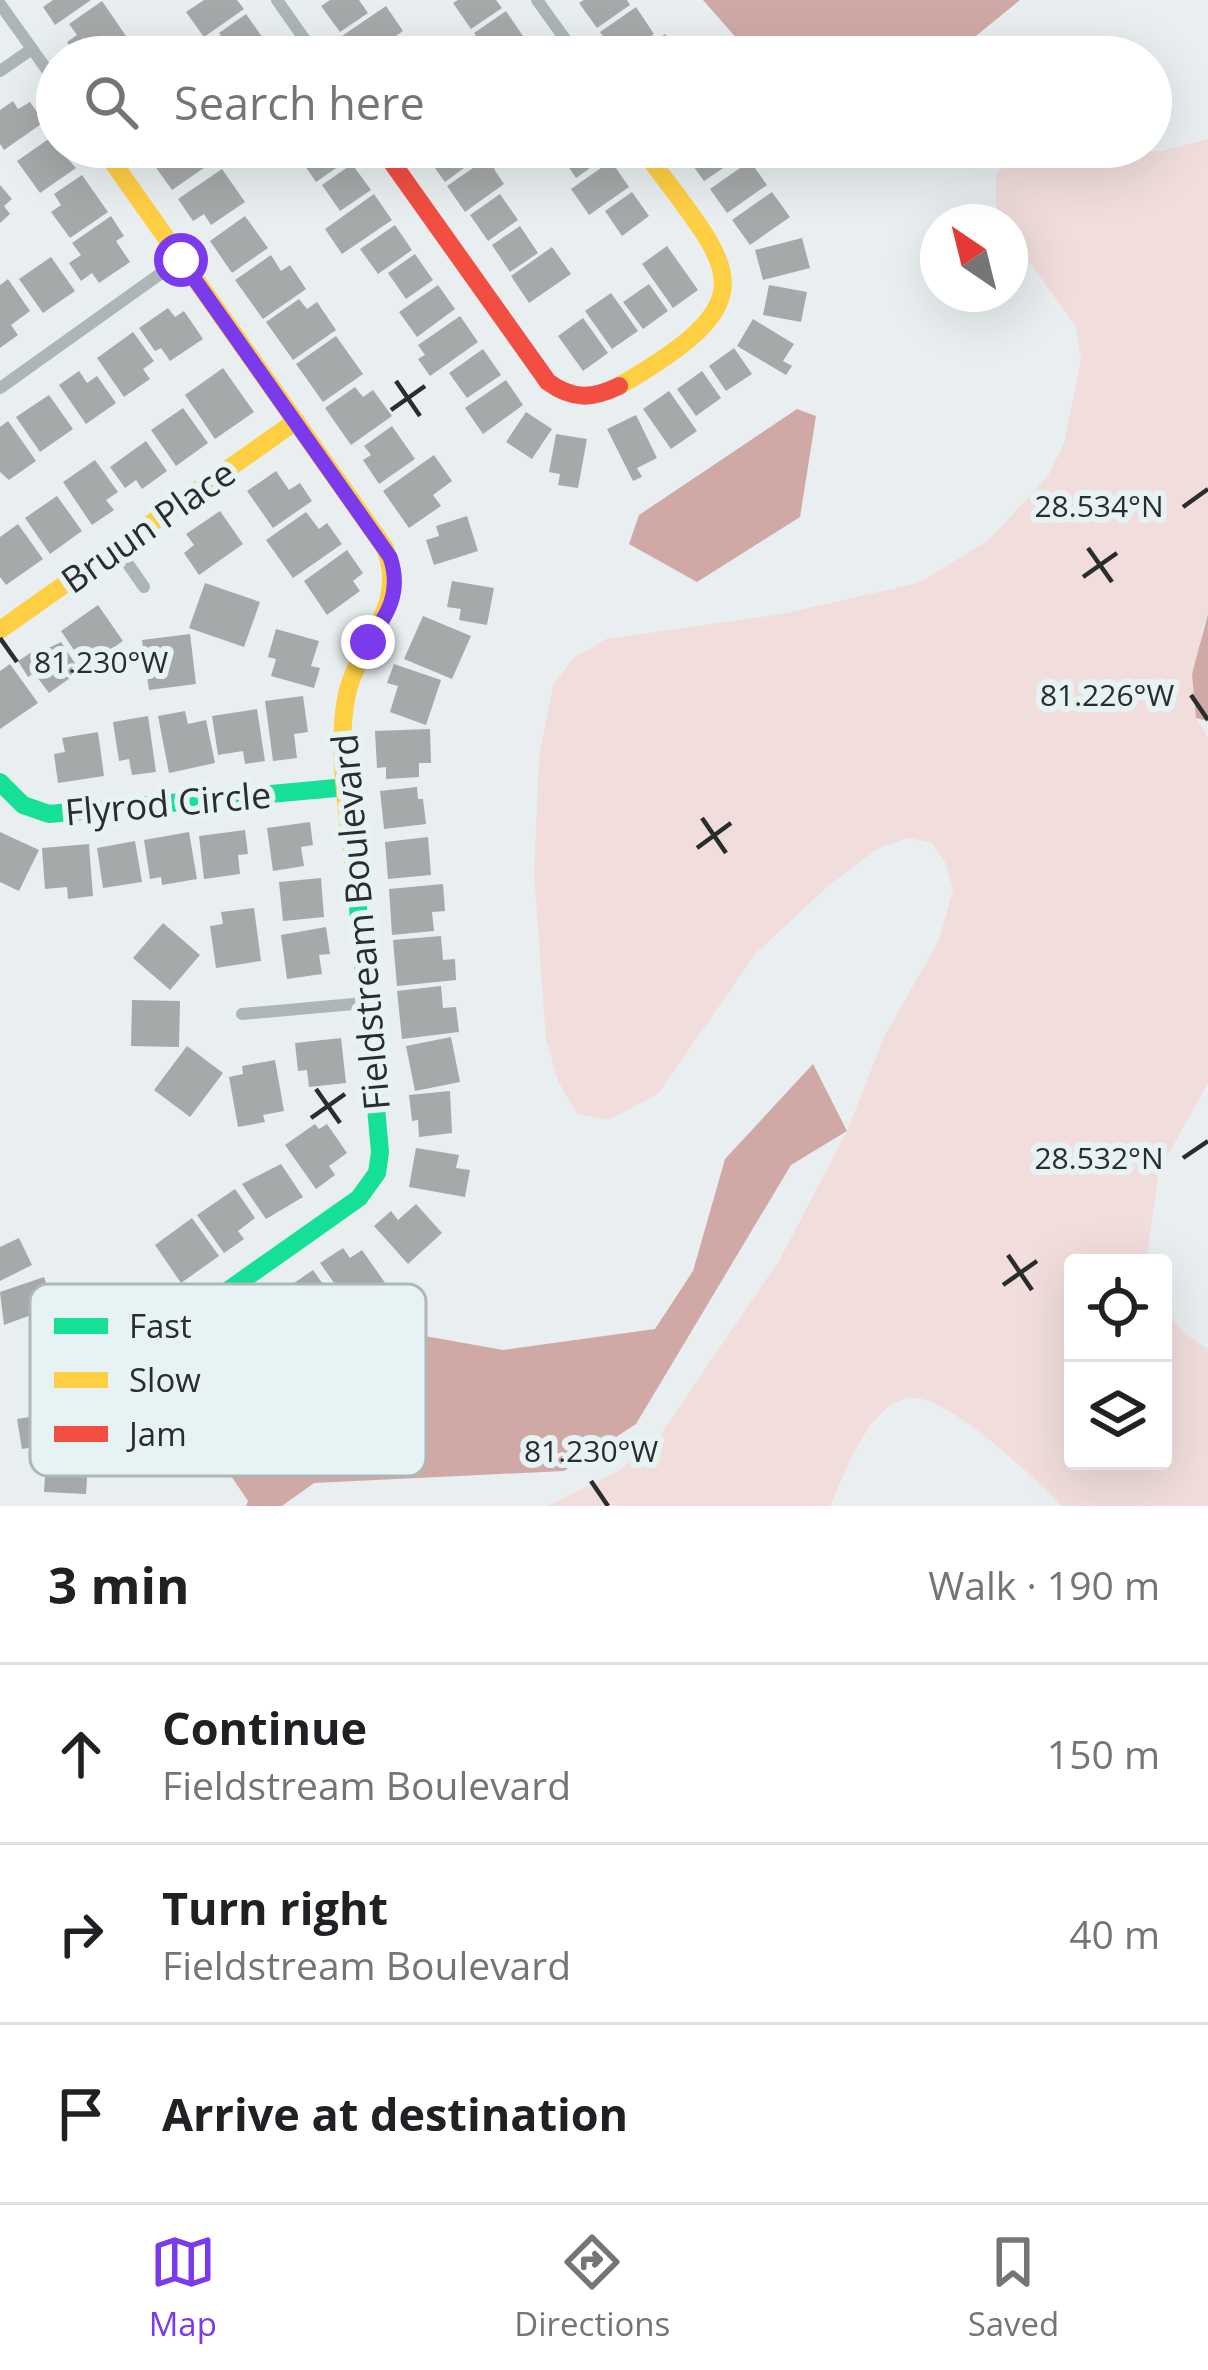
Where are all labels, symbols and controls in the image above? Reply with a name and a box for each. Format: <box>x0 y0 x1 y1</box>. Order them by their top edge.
search box <box>36 36 1172 168</box>
icon: search <box>78 69 144 135</box>
text: Search here <box>174 72 425 133</box>
north arrow <box>920 204 1028 312</box>
route start <box>154 233 208 287</box>
street label: Bruun Place <box>51 448 245 604</box>
text: 28.534°N <box>1034 485 1164 526</box>
route end <box>341 615 395 669</box>
text: 81.230°W <box>34 641 168 682</box>
text: 81.226°W <box>1040 674 1174 715</box>
street label: Fieldstream Boulevard <box>319 732 401 1112</box>
street label: Flyrod Circle <box>63 770 273 836</box>
text: 28.532°N <box>1034 1137 1164 1178</box>
map controls <box>1064 1254 1172 1470</box>
button: locate <box>1064 1254 1172 1362</box>
legend <box>30 1284 426 1476</box>
text: Fast <box>129 1303 192 1348</box>
text: Slow <box>129 1357 201 1402</box>
button: layers <box>1064 1362 1172 1470</box>
text: Jam <box>126 1411 187 1456</box>
text: 81.230°W <box>524 1430 658 1471</box>
text: 3 min <box>48 1549 190 1619</box>
text: Walk · 190 m <box>928 1558 1160 1611</box>
text: Continue <box>162 1697 367 1758</box>
icon: ahead <box>48 1721 114 1787</box>
text: 150 m <box>1047 1727 1160 1780</box>
text: Fieldstream Boulevard <box>162 1758 571 1811</box>
text: Turn right <box>162 1877 388 1938</box>
icon: right <box>48 1901 114 1967</box>
text: 40 m <box>1069 1907 1160 1960</box>
text: Fieldstream Boulevard <box>162 1938 571 1991</box>
icon: arrive <box>48 2081 114 2147</box>
text: Arrive at destination <box>162 2083 628 2144</box>
tab: Map <box>149 2229 217 2346</box>
tab: Directions <box>514 2229 670 2346</box>
tab: Saved <box>968 2229 1059 2346</box>

